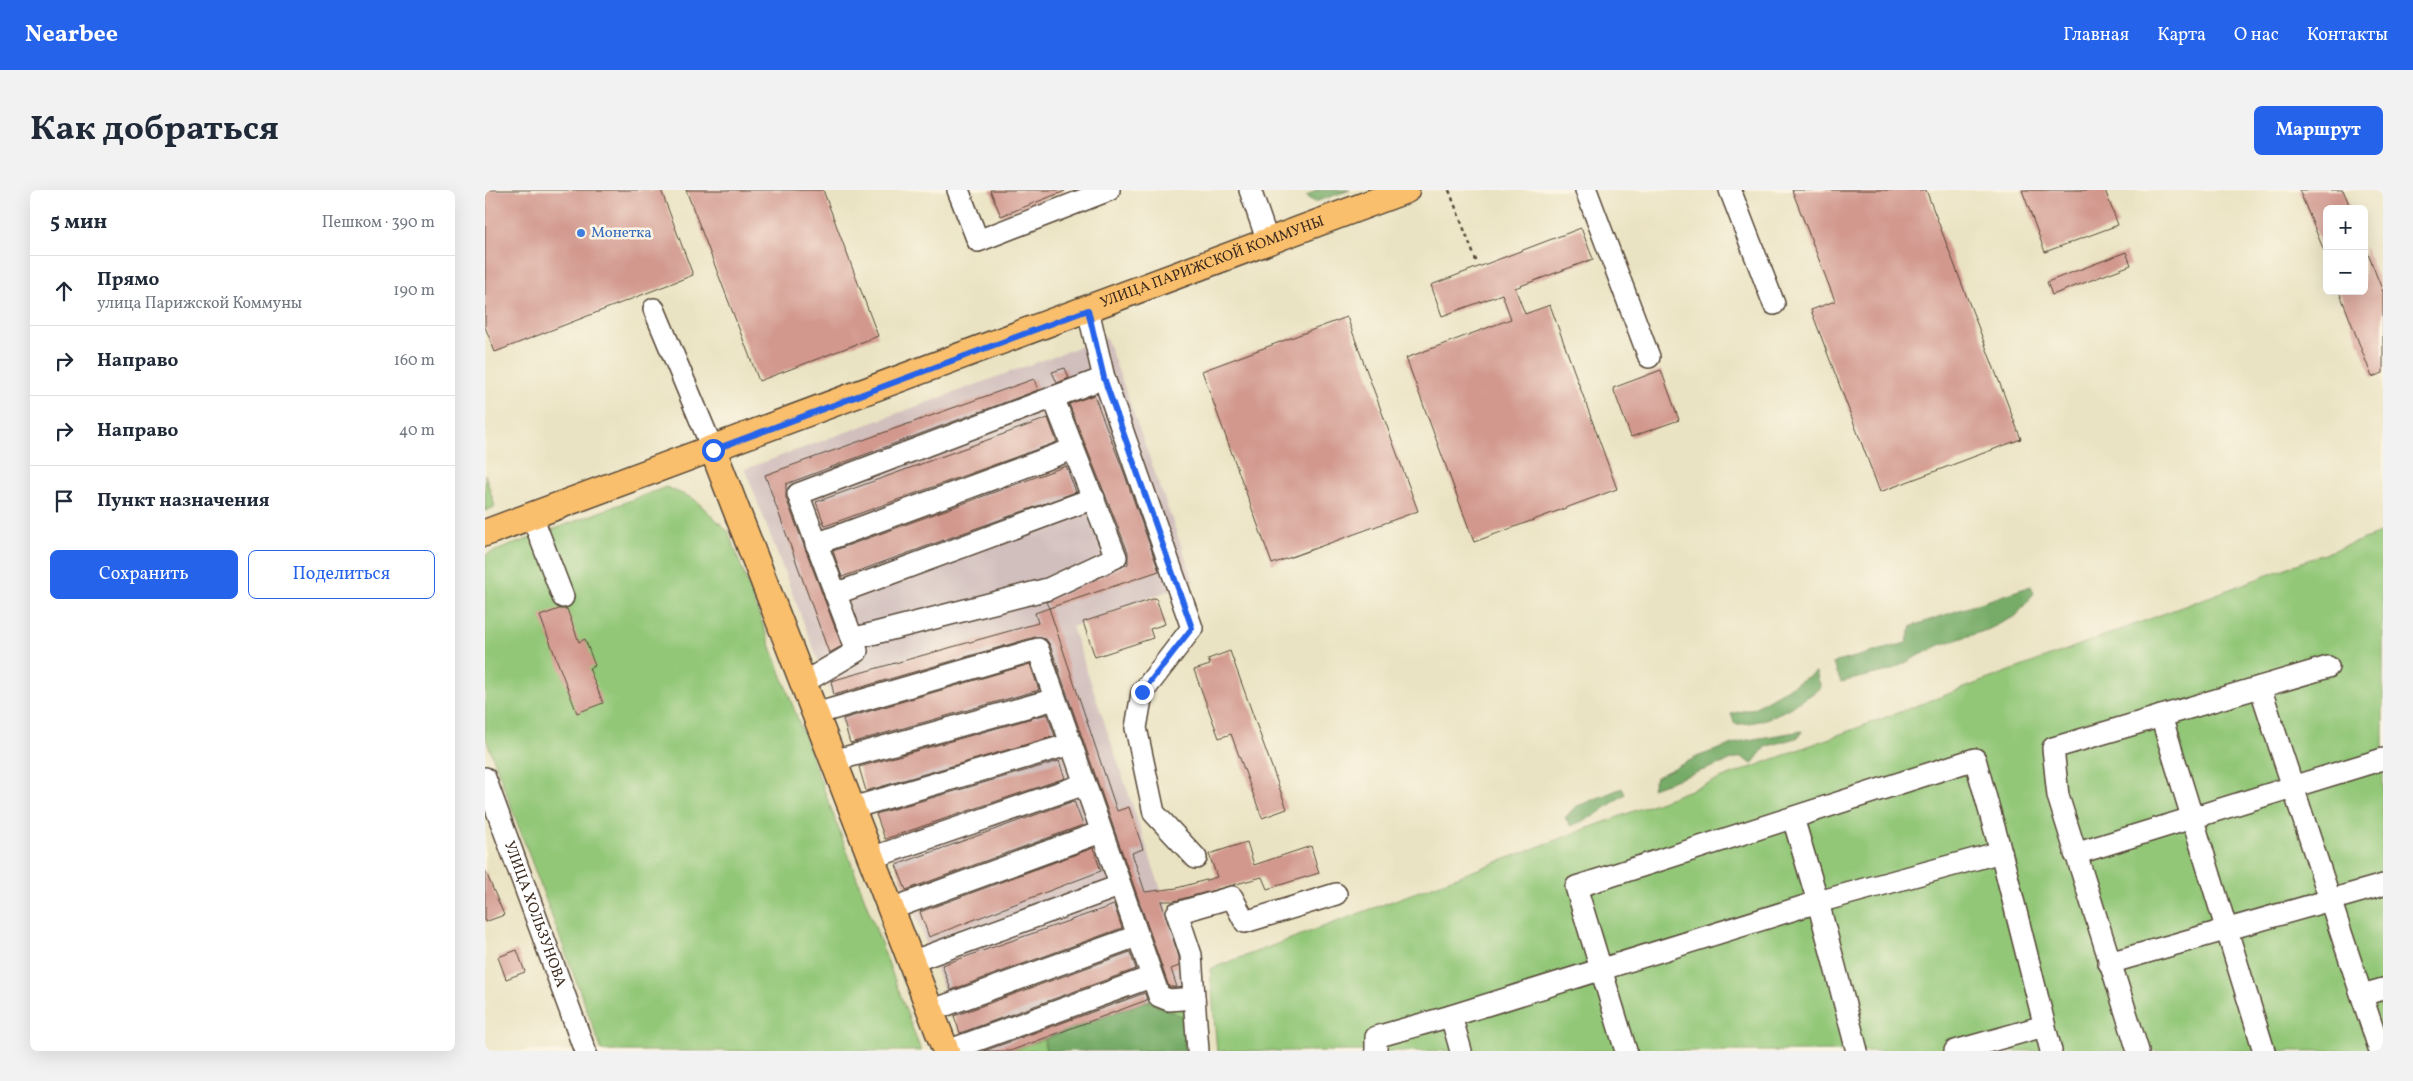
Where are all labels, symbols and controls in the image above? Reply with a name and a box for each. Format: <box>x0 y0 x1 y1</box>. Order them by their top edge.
text: Nearbee <box>25 18 118 52</box>
text: Главная <box>2063 23 2129 48</box>
text: Карта <box>2157 23 2206 48</box>
text: О нас <box>2234 23 2279 48</box>
text: Контакты <box>2307 23 2388 48</box>
text: Как добраться <box>30 106 279 154</box>
button: Маршрут <box>2254 106 2383 155</box>
map controls <box>2323 205 2368 295</box>
button: + <box>2323 205 2368 250</box>
text: 5 мин <box>50 208 107 237</box>
street label: УЛИЦА ПАРИЖСКОЙ КОММУНЫ <box>1097 211 1327 314</box>
text: Пешком · 390 m <box>322 212 435 234</box>
place label: Монетка <box>591 223 652 244</box>
marker: Монетка <box>575 227 587 239</box>
button: − <box>2323 250 2368 295</box>
text: Прямо <box>97 267 159 293</box>
icon: ahead <box>50 277 78 305</box>
text: 190 m <box>393 280 435 302</box>
text: улица Парижской Коммуны <box>97 293 302 315</box>
icon: right <box>50 347 78 375</box>
text: Направо <box>97 348 179 374</box>
text: 160 m <box>394 350 435 372</box>
icon: right <box>50 417 78 445</box>
text: Направо <box>97 418 179 444</box>
text: 40 m <box>399 420 435 442</box>
route start <box>702 439 725 462</box>
icon: arrive <box>50 487 78 515</box>
text: Пункт назначения <box>97 488 270 514</box>
button: Сохранить <box>50 550 238 599</box>
button: Поделиться <box>248 550 435 599</box>
route end <box>1131 681 1154 704</box>
street label: УЛИЦА ХОЛЬЗУНОВА <box>498 838 571 991</box>

